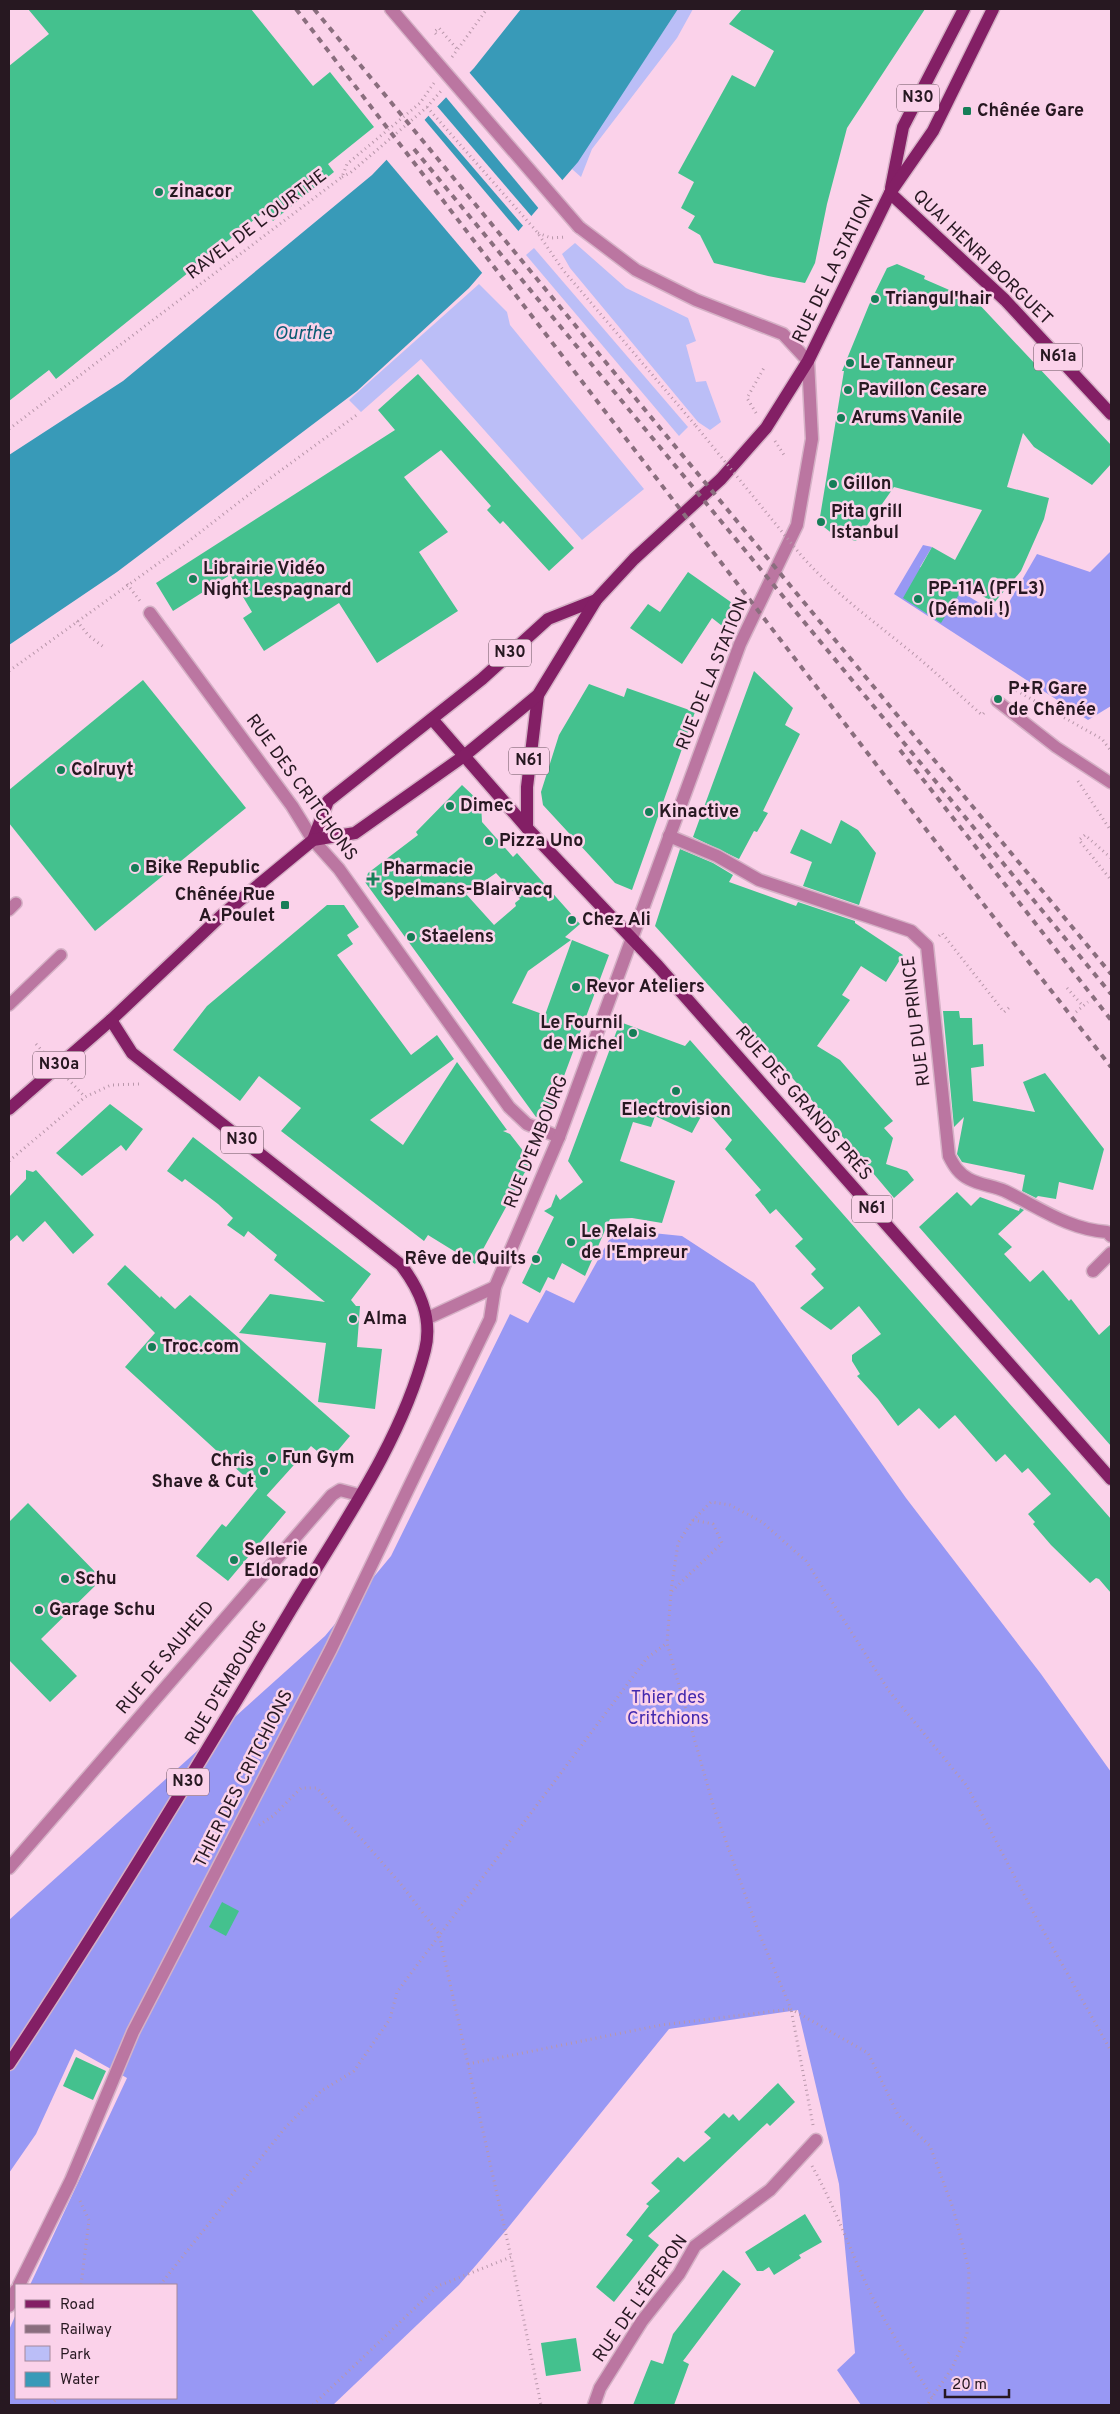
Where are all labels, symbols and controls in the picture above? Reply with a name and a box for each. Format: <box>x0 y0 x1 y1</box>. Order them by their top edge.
road number: N30 <box>897 85 939 112</box>
place label: Chênée Gare <box>977 100 1084 123</box>
marker: Chênée Gare <box>961 105 973 117</box>
street label: RAVEL DE L'OURTHE <box>182 165 332 285</box>
place label: zinacor <box>169 181 232 204</box>
street label: QUAI HENRI BORGUET <box>907 185 1057 331</box>
marker: zinacor <box>153 186 165 198</box>
street label: RUE DE LA STATION <box>788 191 880 347</box>
place label: Triangul'hair <box>885 288 993 311</box>
marker: Triangul'hair <box>869 293 881 305</box>
water label: Ourthe <box>274 322 332 346</box>
road number: N61a <box>1034 344 1082 371</box>
place label: Le Tanneur <box>860 352 955 375</box>
marker: Le Tanneur <box>844 357 856 369</box>
place label: Pavillon Cesare <box>858 379 987 402</box>
marker: Pavillon Cesare <box>842 384 854 396</box>
place label: Arums Vanile <box>851 407 963 430</box>
marker: Arums Vanile <box>835 412 847 424</box>
place label: Gillon <box>843 473 892 496</box>
marker: Gillon <box>827 478 839 490</box>
place label: Pita grill Istanbul <box>831 501 902 545</box>
marker: Pita grill Istanbul <box>815 516 827 528</box>
place label: Librairie Vidéo Night Lespagnard <box>203 558 352 602</box>
marker: Librairie Vidéo Night Lespagnard <box>187 573 199 585</box>
place label: PP-11A (PFL3) (Démoli !) <box>928 578 1045 622</box>
marker: PP-11A (PFL3) (Démoli !) <box>912 593 924 605</box>
street label: RUE DE LA STATION <box>672 594 754 754</box>
road number: N30 <box>489 640 531 666</box>
place label: P+R Gare de Chênée <box>1008 678 1096 722</box>
marker: P+R Gare de Chênée <box>992 693 1004 705</box>
street label: RUE DES CRITCHONS <box>240 710 362 866</box>
road number: N61 <box>509 748 549 774</box>
place label: Colruyt <box>71 759 134 782</box>
marker: Colruyt <box>55 764 67 776</box>
place label: Dimec <box>460 795 514 818</box>
marker: Dimec <box>444 800 456 812</box>
place label: Kinactive <box>659 801 739 824</box>
marker: Kinactive <box>643 806 655 818</box>
place label: Pizza Uno <box>499 830 583 853</box>
marker: Pizza Uno <box>483 835 495 847</box>
place label: Bike Republic <box>145 857 260 880</box>
place label: Pharmacie Spelmans-Blairvacq <box>383 858 553 902</box>
marker: Bike Republic <box>129 862 141 874</box>
marker: Pharmacie Spelmans-Blairvacq <box>367 873 379 885</box>
place label: Chênée Rue A. Poulet <box>175 884 275 928</box>
marker: Chênée Rue A. Poulet <box>279 899 291 911</box>
place label: Chez Ali <box>582 909 651 932</box>
marker: Chez Ali <box>566 914 578 926</box>
place label: Staelens <box>421 926 494 949</box>
marker: Staelens <box>405 931 417 943</box>
street label: RUE DU PRINCE <box>898 954 936 1088</box>
place label: Revor Ateliers <box>586 976 705 999</box>
marker: Revor Ateliers <box>570 981 582 993</box>
place label: Le Fournil de Michel <box>540 1012 623 1056</box>
street label: RUE DES GRANDS PRÉS <box>730 1021 878 1186</box>
marker: Le Fournil de Michel <box>627 1027 639 1039</box>
road number: N30a <box>33 1052 85 1078</box>
street label: RUE D'EMBOURG <box>500 1072 574 1212</box>
marker: Electrovision <box>670 1085 682 1097</box>
place label: Electrovision <box>621 1099 731 1122</box>
road number: N30 <box>221 1126 263 1154</box>
road number: N61 <box>852 1196 892 1222</box>
place label: Le Relais de l'Empreur <box>581 1221 689 1265</box>
marker: Le Relais de l'Empreur <box>565 1236 577 1248</box>
place label: Rêve de Quilts <box>405 1248 526 1271</box>
marker: Rêve de Quilts <box>530 1253 542 1265</box>
place label: Alma <box>363 1308 407 1331</box>
marker: Alma <box>347 1313 359 1325</box>
place label: Troc.com <box>162 1336 239 1359</box>
marker: Troc.com <box>146 1341 158 1353</box>
place label: Fun Gym <box>282 1447 355 1470</box>
place label: Chris Shave & Cut <box>152 1450 254 1494</box>
marker: Fun Gym <box>266 1452 278 1464</box>
marker: Chris Shave & Cut <box>258 1465 270 1477</box>
place label: Sellerie Eldorado <box>244 1539 319 1583</box>
marker: Sellerie Eldorado <box>228 1554 240 1566</box>
place label: Schu <box>75 1568 117 1591</box>
marker: Schu <box>59 1573 71 1585</box>
street label: RUE DE SAUHEID <box>112 1597 220 1719</box>
place label: Garage Schu <box>49 1599 155 1622</box>
marker: Garage Schu <box>33 1604 45 1616</box>
street label: RUE D'EMBOURG <box>181 1616 273 1750</box>
street label: THIER DES CRITCHIONS <box>189 1686 299 1872</box>
park label: Thier des Critchions <box>627 1687 709 1731</box>
road number: N30 <box>167 1768 209 1795</box>
street label: RUE DE L'ÉPERON <box>587 2230 694 2367</box>
legend <box>15 2284 178 2399</box>
text: Road <box>60 2296 95 2315</box>
text: Railway <box>60 2321 112 2340</box>
text: Park <box>60 2346 91 2365</box>
scale bar <box>945 2366 1009 2398</box>
text: Water <box>60 2371 100 2390</box>
text: 20 m <box>952 2376 987 2395</box>

